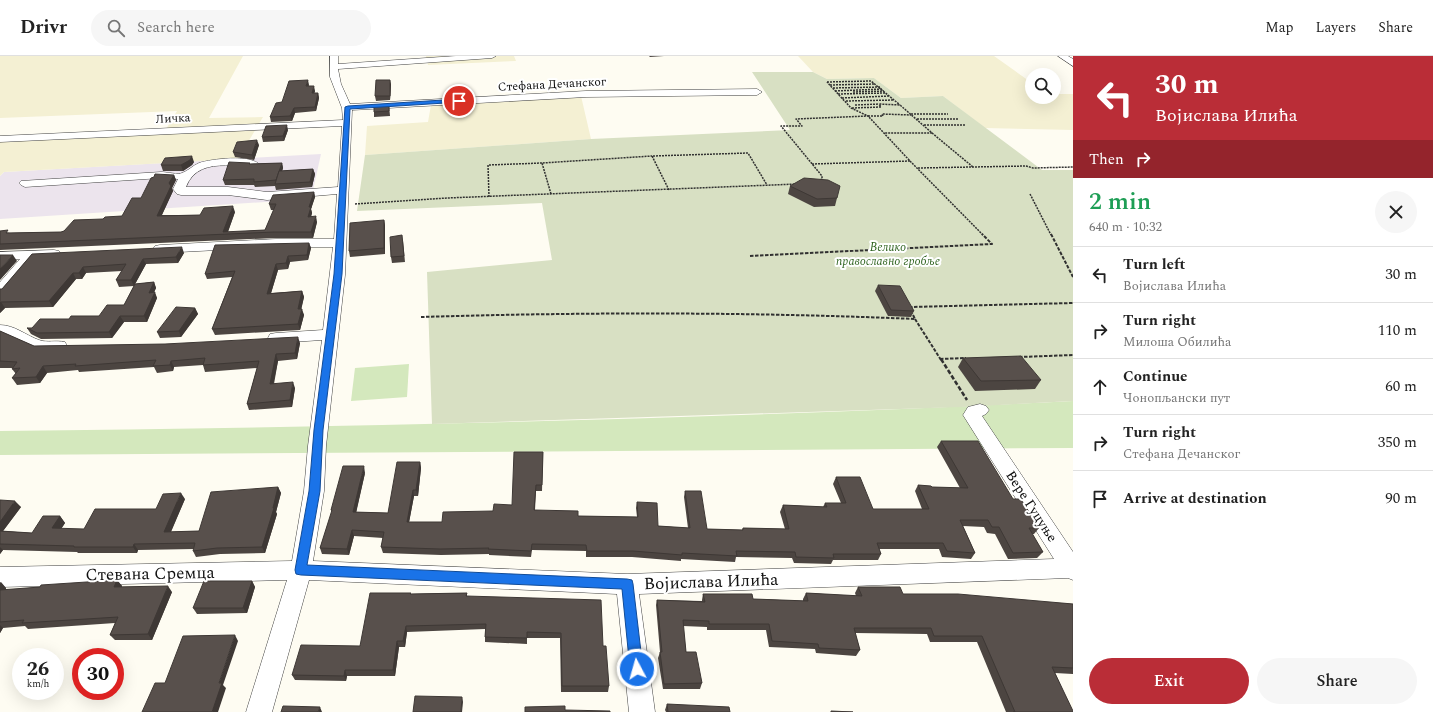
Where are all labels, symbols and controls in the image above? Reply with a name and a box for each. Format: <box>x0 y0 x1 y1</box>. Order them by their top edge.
search box <box>91 10 371 46</box>
text: Drivr <box>20 13 67 42</box>
text: Search here <box>137 16 215 39</box>
icon: search <box>105 17 127 39</box>
text: Map <box>1265 17 1294 38</box>
text: Layers <box>1316 17 1356 38</box>
text: Share <box>1378 17 1413 38</box>
text: 30 m <box>1155 63 1219 106</box>
map controls <box>1025 68 1061 104</box>
button: search <box>1025 68 1061 104</box>
street label: Стефана Дечанског <box>497 72 607 97</box>
icon: left <box>1089 72 1141 124</box>
pin <box>442 84 476 118</box>
icon: arrive <box>448 90 470 112</box>
text: Војислава Илића <box>1155 102 1298 129</box>
street label: Личка <box>155 108 191 129</box>
text: Then <box>1089 148 1124 171</box>
icon: right <box>1132 148 1154 170</box>
text: 2 min <box>1089 184 1151 220</box>
button: close <box>1375 191 1417 233</box>
text: 640 m · 10:32 <box>1089 217 1162 237</box>
park label: Велико православно гробље <box>836 238 940 271</box>
text: Turn left <box>1123 253 1185 276</box>
text: 30 m <box>1385 263 1417 286</box>
icon: left <box>1089 264 1111 286</box>
text: Војислава Илића <box>1123 276 1226 296</box>
text: Turn right <box>1123 309 1196 332</box>
text: 110 m <box>1378 319 1417 342</box>
icon: right <box>1089 320 1111 342</box>
text: Милоша Обилића <box>1123 332 1231 352</box>
text: Continue <box>1123 365 1188 388</box>
text: 60 m <box>1385 375 1417 398</box>
icon: ahead <box>1089 376 1111 398</box>
text: Чонопљански пут <box>1123 388 1230 408</box>
text: Turn right <box>1123 421 1196 444</box>
text: 350 m <box>1378 431 1417 454</box>
icon: right <box>1089 432 1111 454</box>
text: Стефана Дечанског <box>1123 444 1240 464</box>
street label: Вере Гуцуње <box>1000 466 1063 546</box>
text: Arrive at destination <box>1123 487 1267 510</box>
text: 90 m <box>1385 487 1417 510</box>
icon: arrive <box>1089 488 1111 510</box>
street label: Стевана Сремца <box>85 560 216 588</box>
street label: Војислава Илића <box>643 567 779 597</box>
speed limit sign: 30 <box>72 648 124 700</box>
position arrow <box>616 648 658 690</box>
text: 26 <box>27 654 49 684</box>
button: Exit <box>1089 658 1249 704</box>
button: Share <box>1257 658 1417 704</box>
text: km/h <box>27 676 49 692</box>

